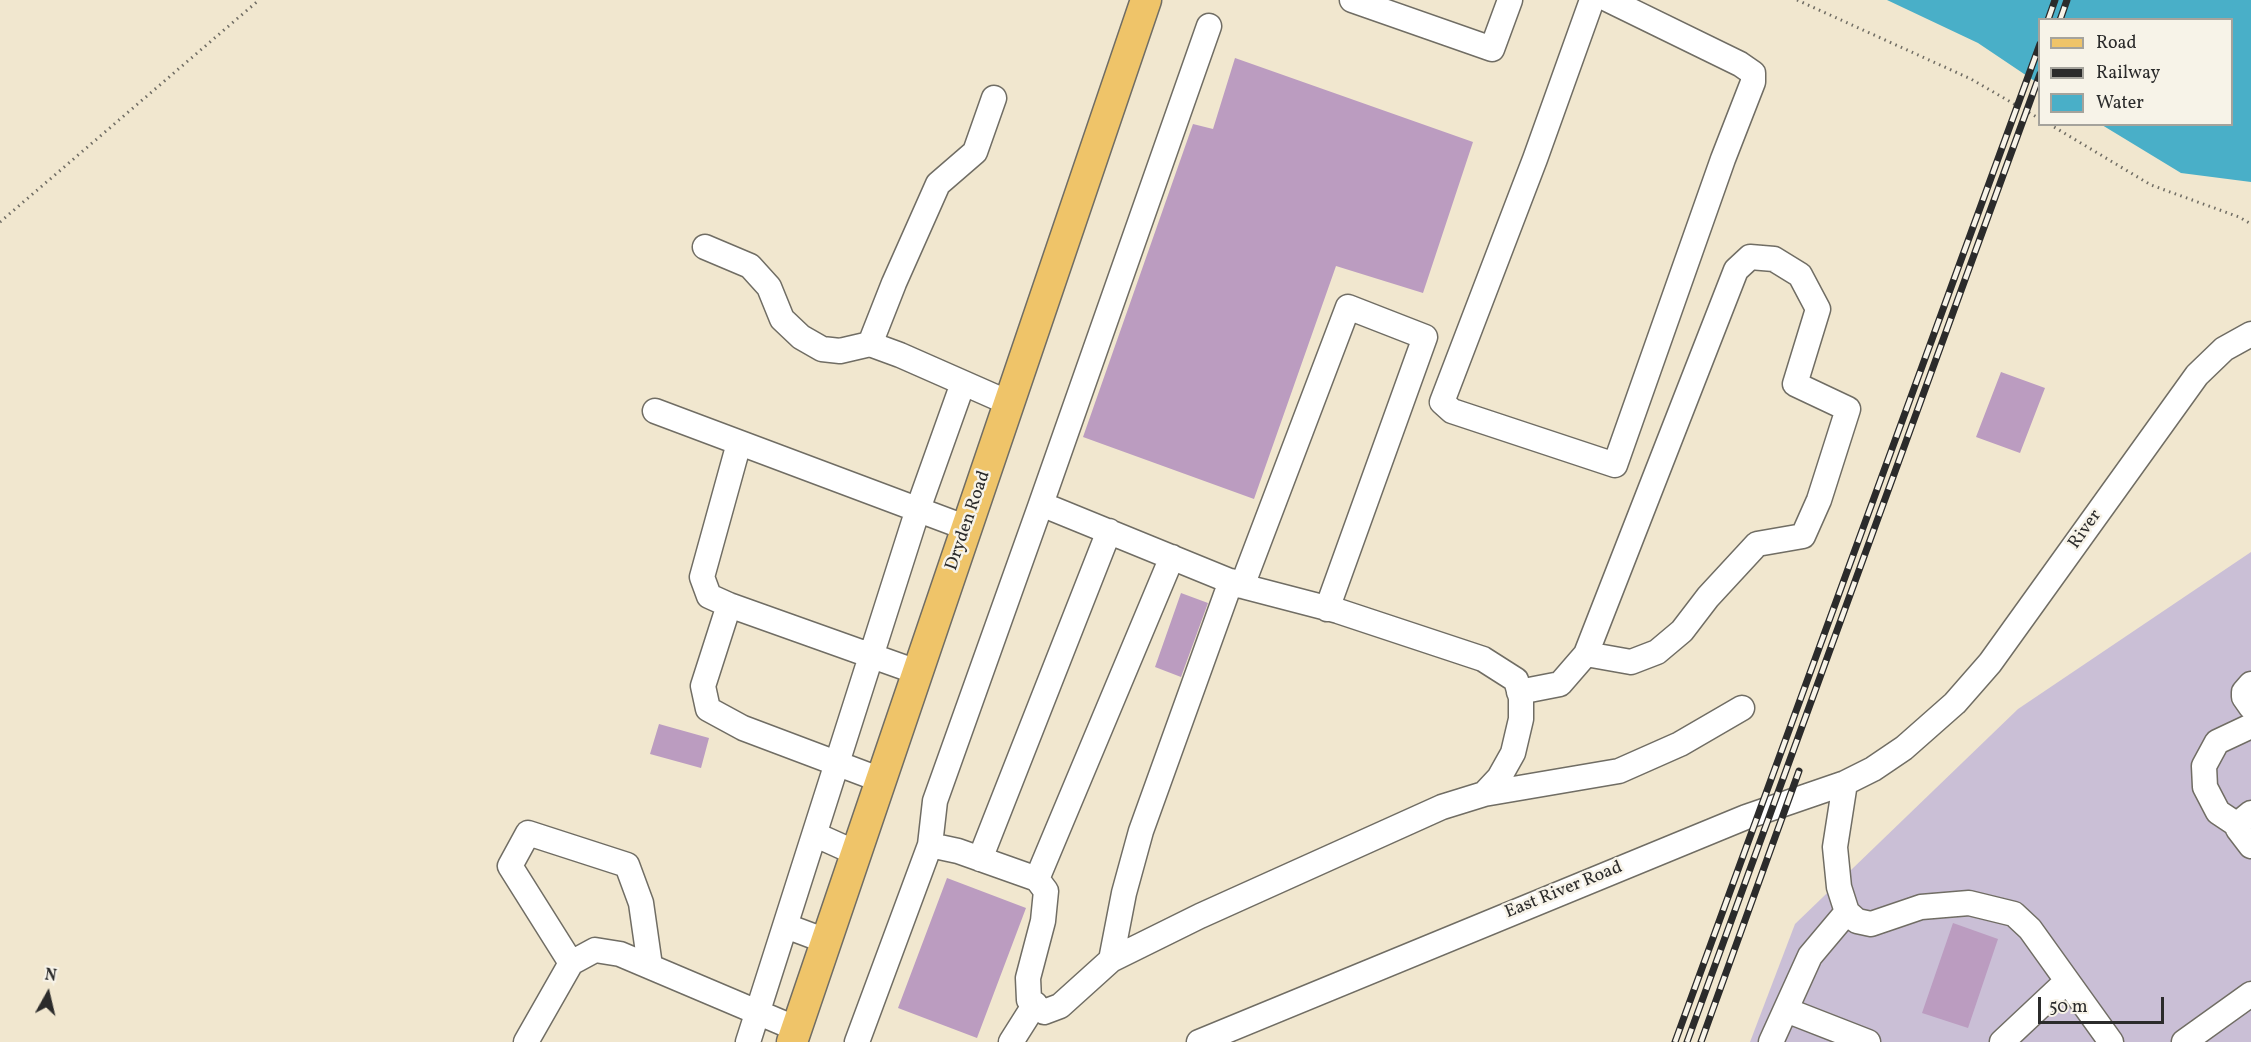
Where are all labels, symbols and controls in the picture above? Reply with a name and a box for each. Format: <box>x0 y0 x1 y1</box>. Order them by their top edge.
legend <box>2038 18 2233 126</box>
text: Road <box>2096 31 2137 56</box>
text: Railway <box>2096 61 2160 86</box>
text: Water <box>2096 91 2144 116</box>
street label: Dryden Road <box>942 468 996 574</box>
street label: River <box>2065 506 2107 554</box>
street label: East River Road <box>1502 858 1626 924</box>
north arrow <box>18 964 78 1024</box>
text: N <box>43 964 58 988</box>
scale bar <box>2041 985 2167 1023</box>
text: 50 m <box>2049 995 2088 1020</box>

